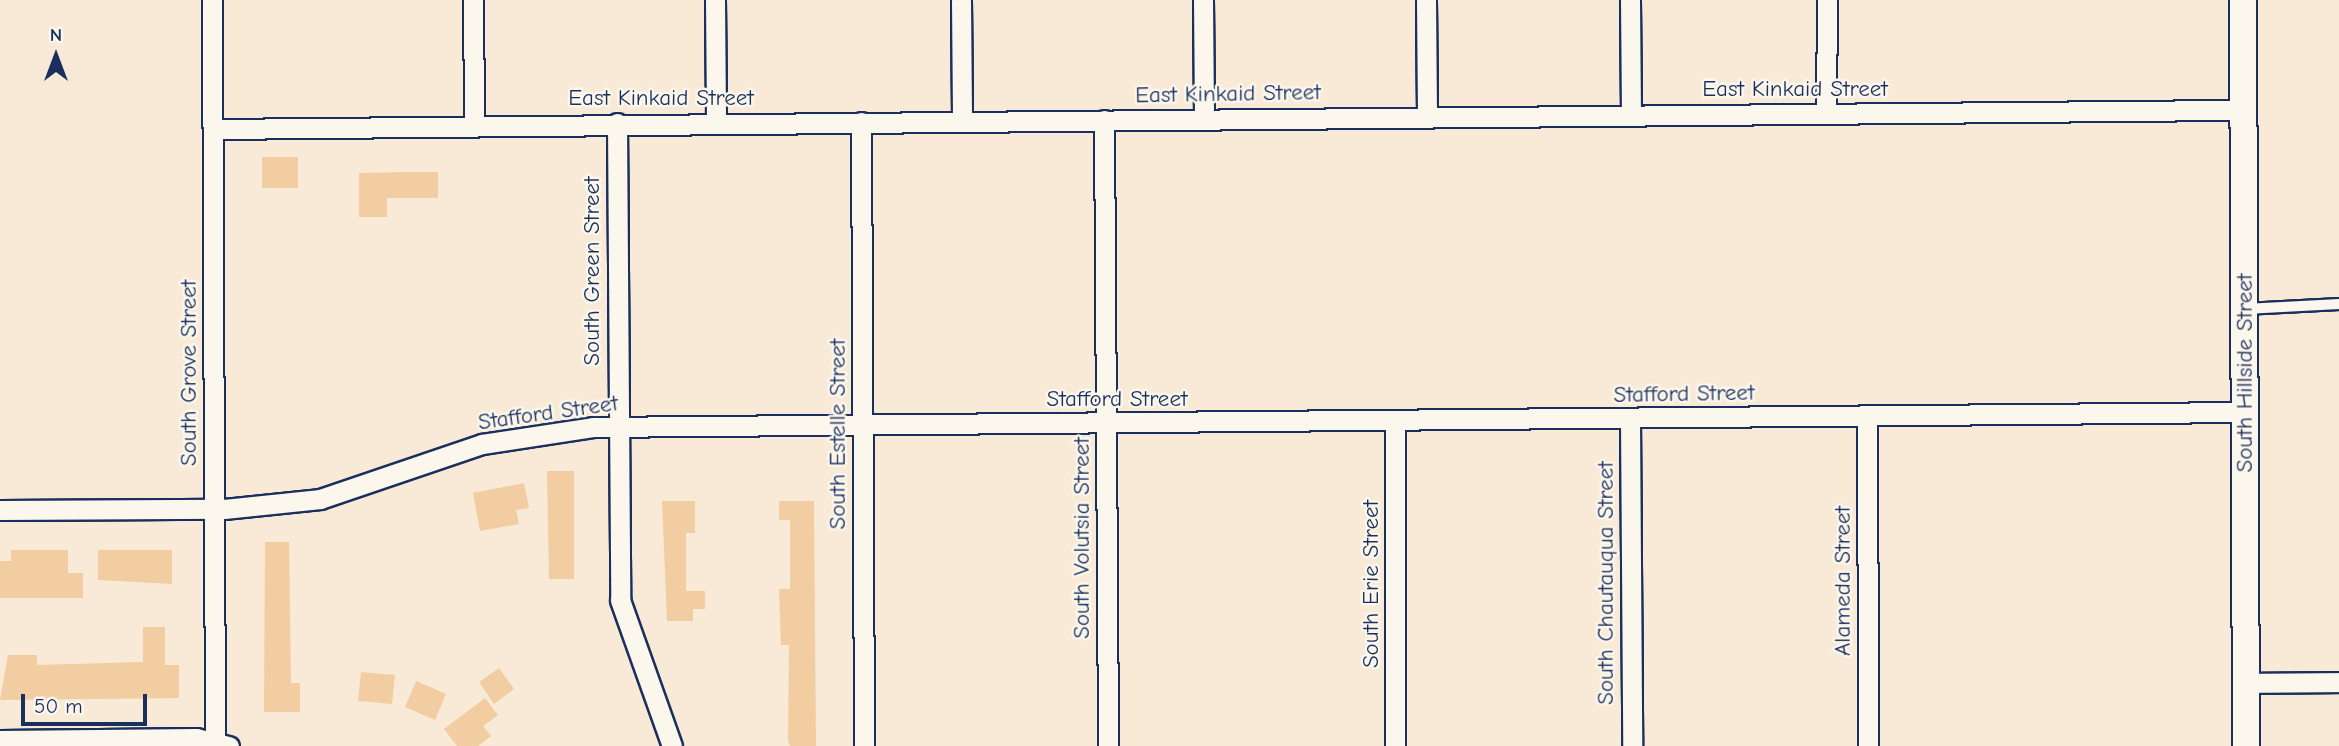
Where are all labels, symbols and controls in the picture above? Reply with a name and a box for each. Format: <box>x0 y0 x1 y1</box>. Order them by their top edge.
north arrow <box>21 21 91 91</box>
text: N <box>50 24 62 46</box>
street label: East Kinkaid Street <box>1702 75 1888 103</box>
street label: East Kinkaid Street <box>1135 79 1321 109</box>
street label: East Kinkaid Street <box>568 84 754 112</box>
street label: South Green Street <box>578 176 606 366</box>
street label: South Hillside Street <box>2231 274 2259 472</box>
street label: South Grove Street <box>175 280 203 466</box>
street label: South Estelle Street <box>824 339 852 529</box>
street label: Stafford Street <box>1613 379 1755 409</box>
street label: Stafford Street <box>1047 385 1187 413</box>
street label: Stafford Street <box>476 390 620 436</box>
street label: South Volutsia Street <box>1068 437 1096 639</box>
street label: South Chautauqua Street <box>1592 461 1620 705</box>
street label: South Erie Street <box>1357 500 1385 668</box>
street label: Alameda Street <box>1829 506 1857 656</box>
scale bar <box>24 680 150 724</box>
text: 50 m <box>34 694 83 718</box>

